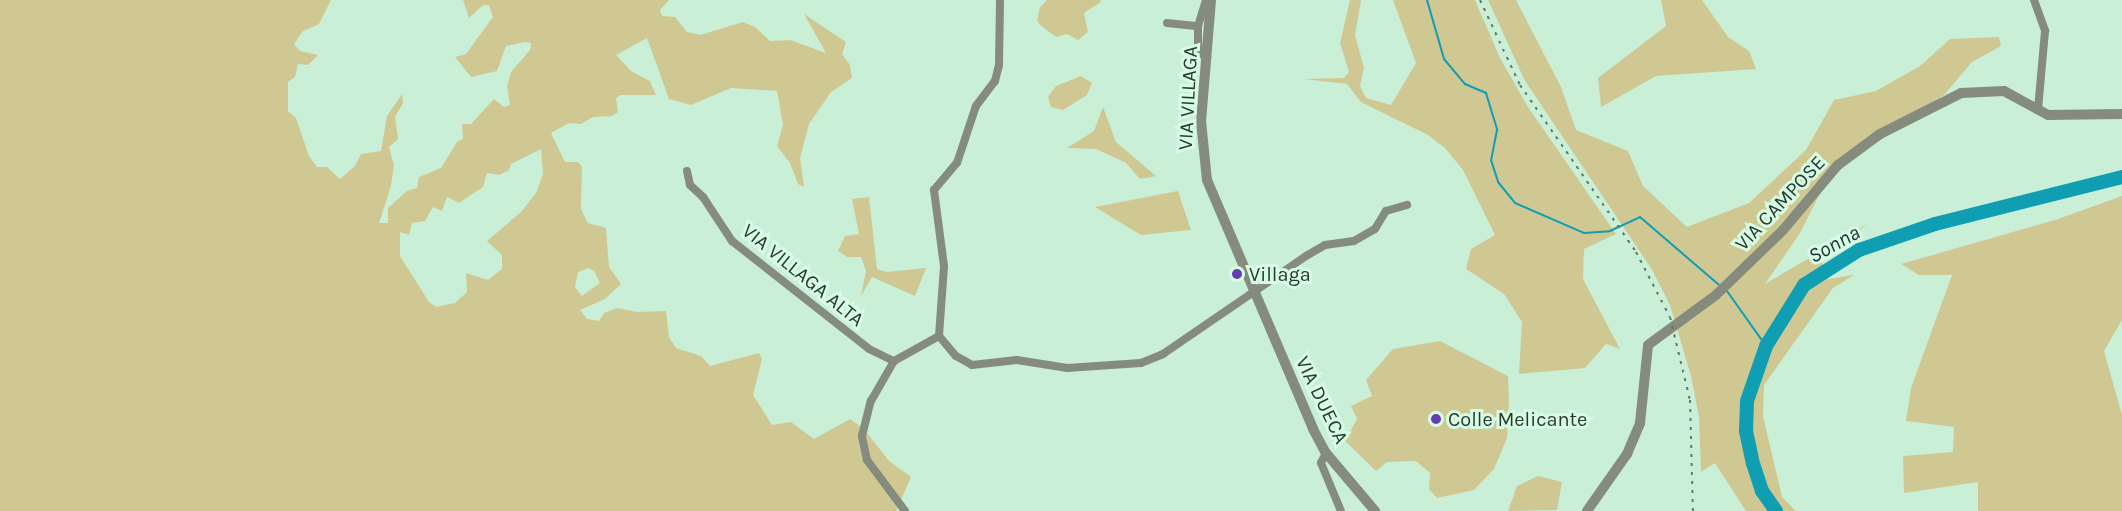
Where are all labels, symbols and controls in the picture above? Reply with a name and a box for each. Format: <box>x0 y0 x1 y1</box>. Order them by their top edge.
street label: VIA VILLAGA <box>1173 45 1203 151</box>
street label: VIA CAMPOSE <box>1730 151 1830 255</box>
street label: VIA VILLAGA ALTA <box>737 219 869 331</box>
water label: Sonna <box>1804 220 1864 268</box>
place label: Villaga <box>1249 262 1311 286</box>
marker: Villaga <box>1230 267 1244 281</box>
street label: VIA DUECA <box>1291 352 1353 448</box>
place label: Colle Melicante <box>1448 407 1587 431</box>
marker: Colle Melicante <box>1429 412 1443 426</box>

